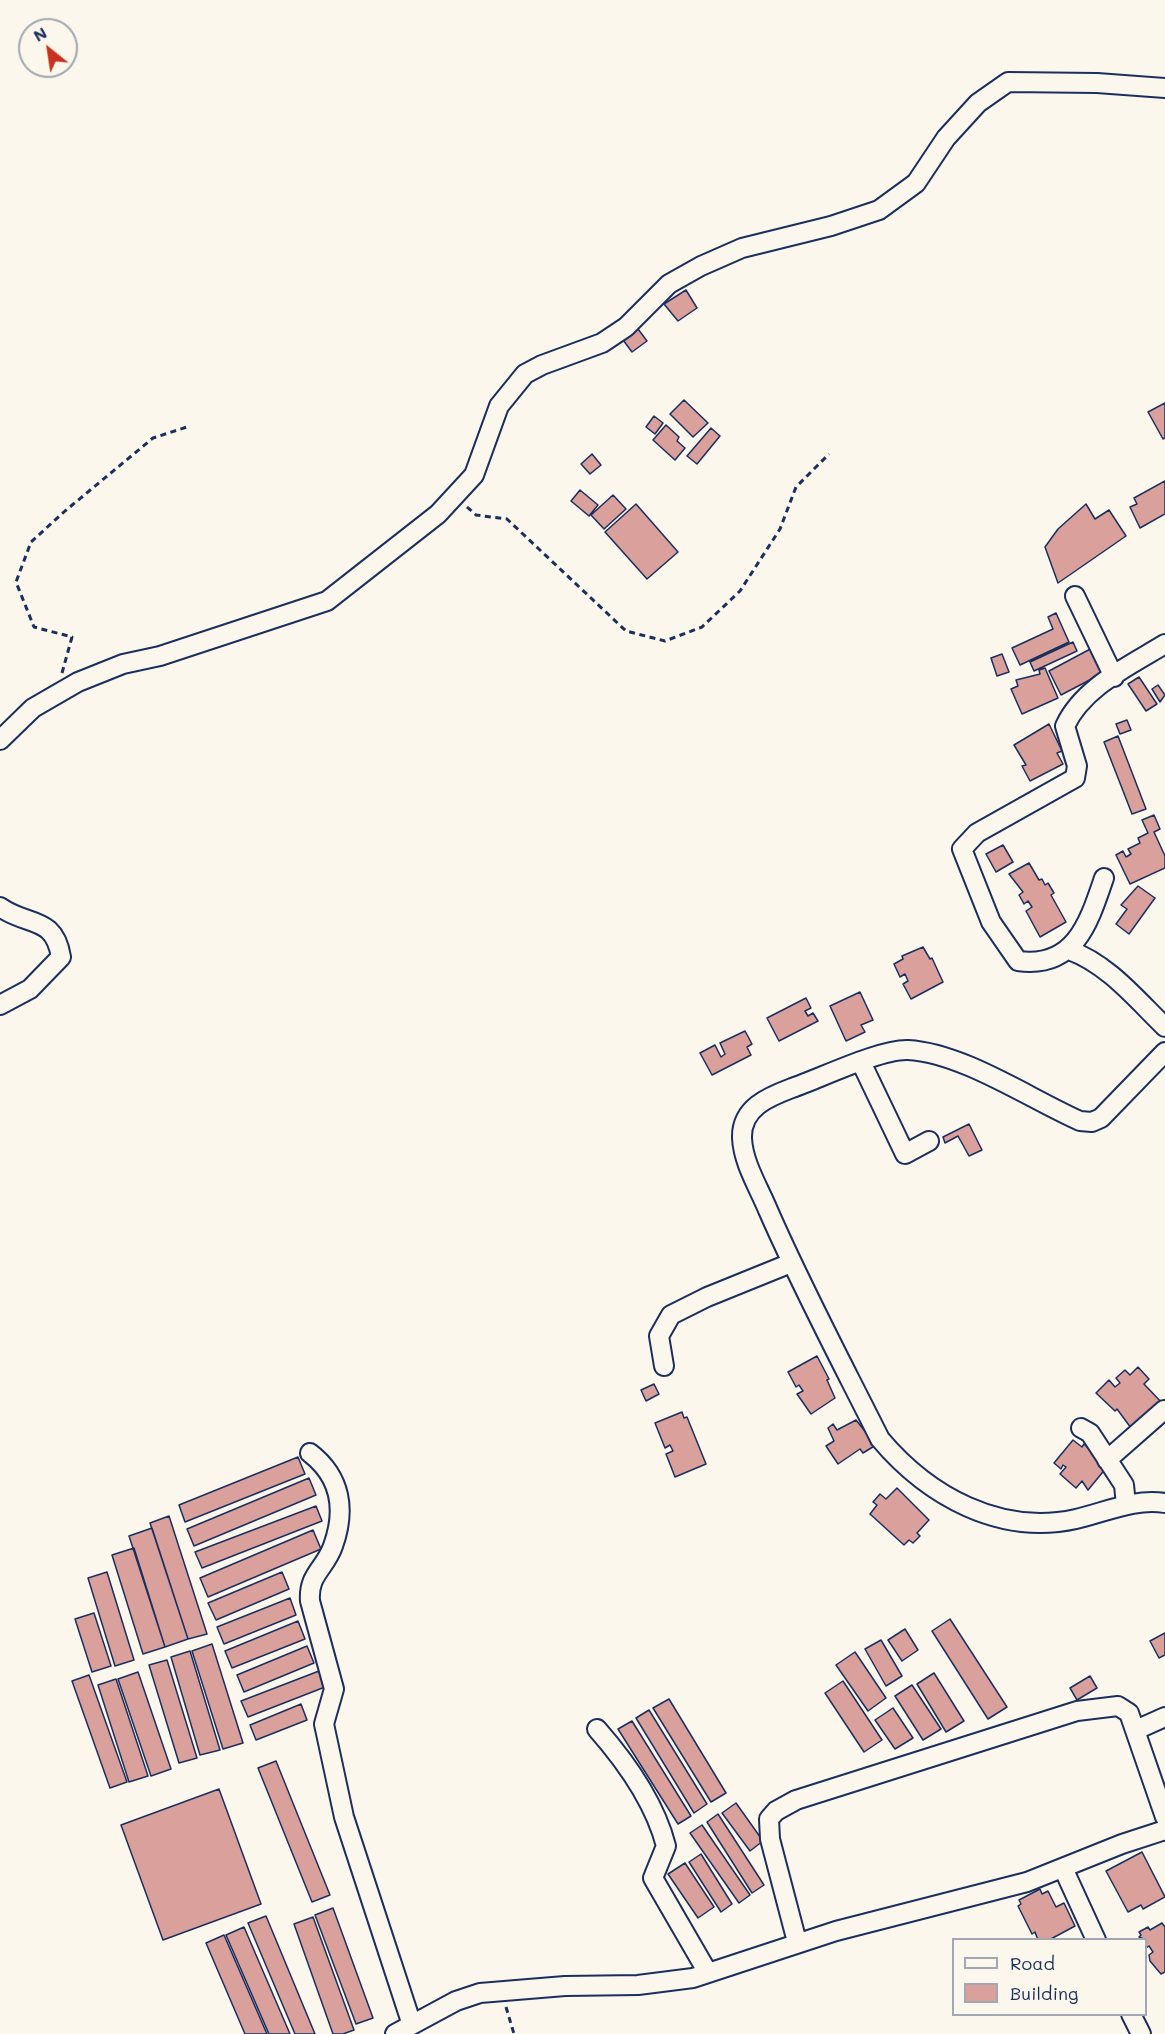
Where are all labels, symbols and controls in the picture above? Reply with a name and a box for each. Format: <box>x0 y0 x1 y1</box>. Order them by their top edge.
north arrow <box>18 18 78 78</box>
text: N <box>29 22 50 46</box>
legend <box>952 1938 1147 2016</box>
text: Road <box>1010 1951 1055 1975</box>
text: Building <box>1010 1981 1078 2005</box>

